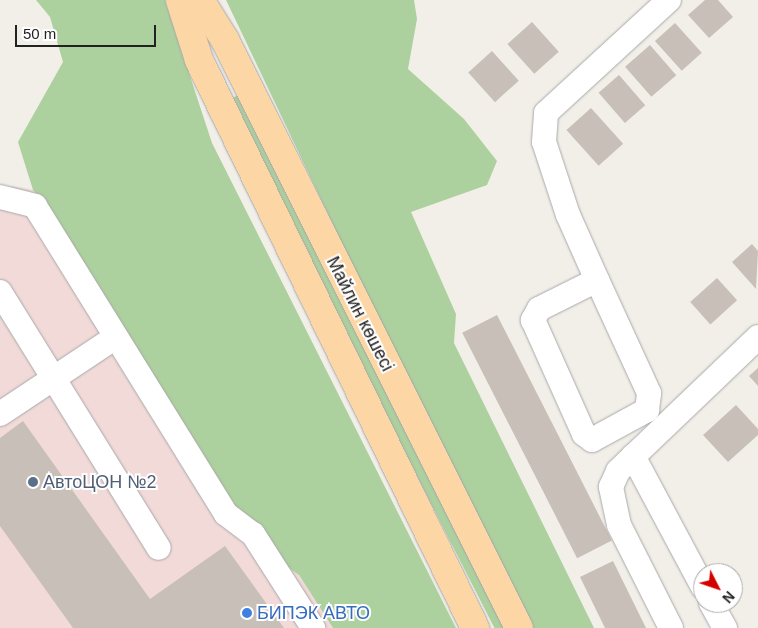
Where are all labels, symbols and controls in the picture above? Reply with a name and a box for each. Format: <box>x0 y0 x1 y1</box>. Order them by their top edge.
scale bar <box>18 15 159 47</box>
text: 50 m <box>23 25 56 42</box>
street label: Майлин көшесі <box>322 253 398 375</box>
place label: АвтоЦОН №2 <box>43 471 156 493</box>
marker: АвтоЦОН №2 <box>27 476 39 488</box>
north arrow <box>693 563 743 613</box>
text: N <box>719 588 738 606</box>
place label: БИПЭК АВТО <box>257 602 370 624</box>
marker: БИПЭК АВТО <box>241 607 253 619</box>

